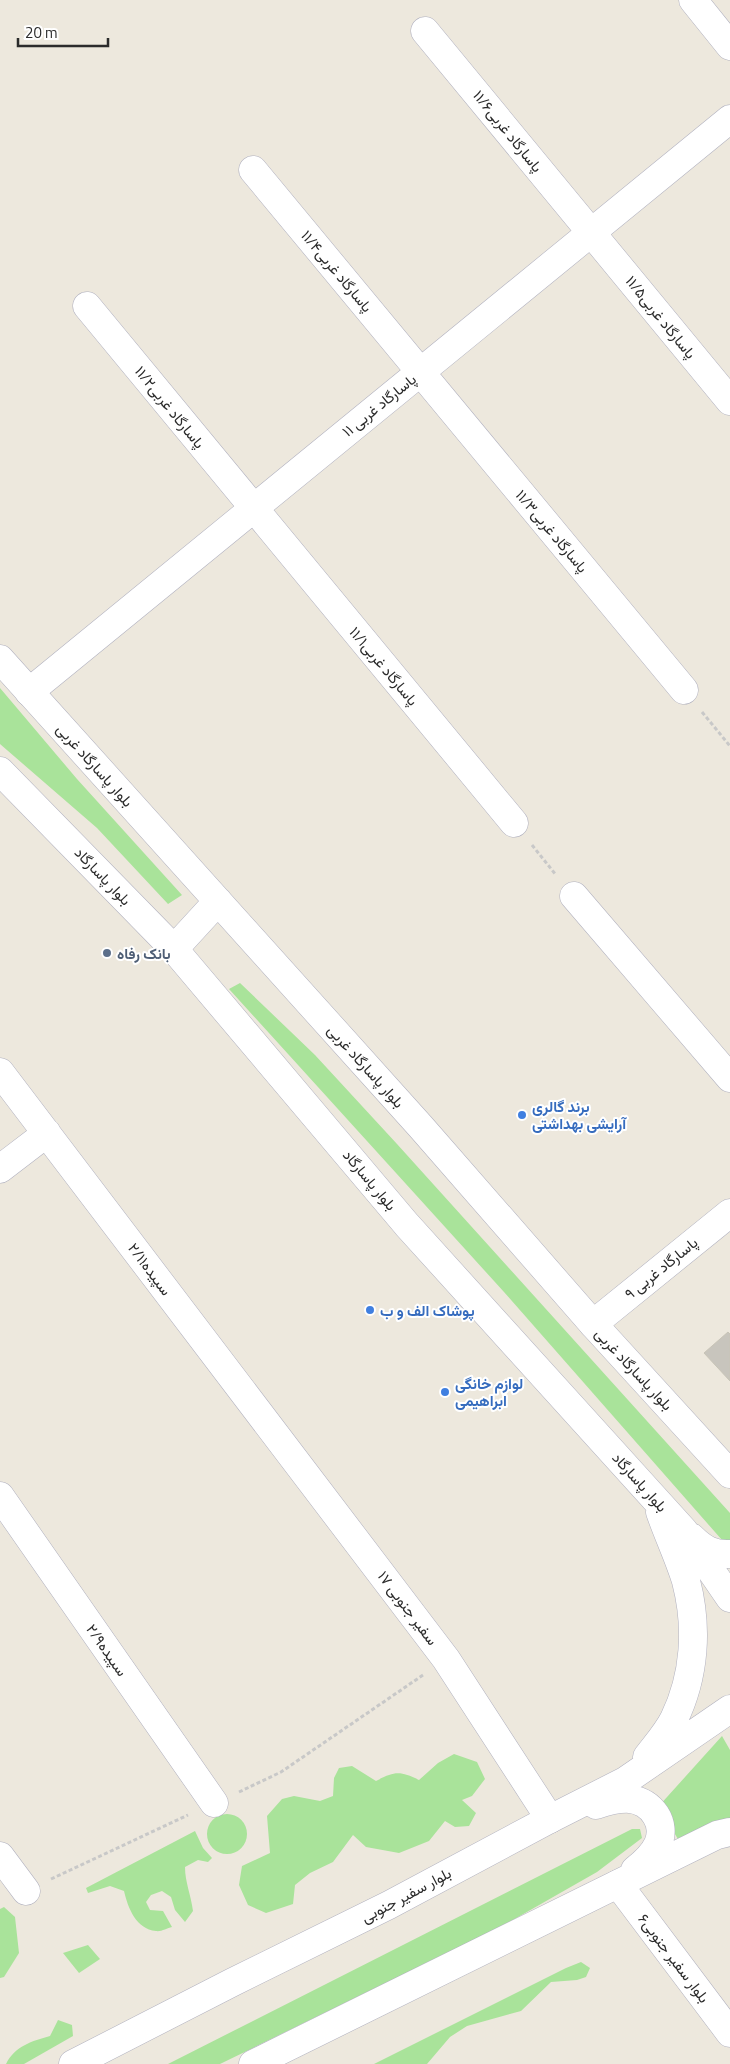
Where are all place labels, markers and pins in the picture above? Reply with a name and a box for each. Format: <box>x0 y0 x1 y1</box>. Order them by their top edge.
place label: بانک رفاه <box>117 942 171 965</box>
marker: بانک رفاه <box>101 947 113 959</box>
place label: برند گالری آرایشی بهداشتی <box>532 1095 627 1135</box>
marker: برند گالری آرایشی بهداشتی <box>516 1109 528 1121</box>
place label: پوشاک الف و ب <box>380 1299 475 1322</box>
marker: پوشاک الف و ب <box>364 1304 376 1316</box>
place label: لوازم خانگی ابراهیمی <box>455 1372 523 1412</box>
marker: لوازم خانگی ابراهیمی <box>439 1386 451 1398</box>

